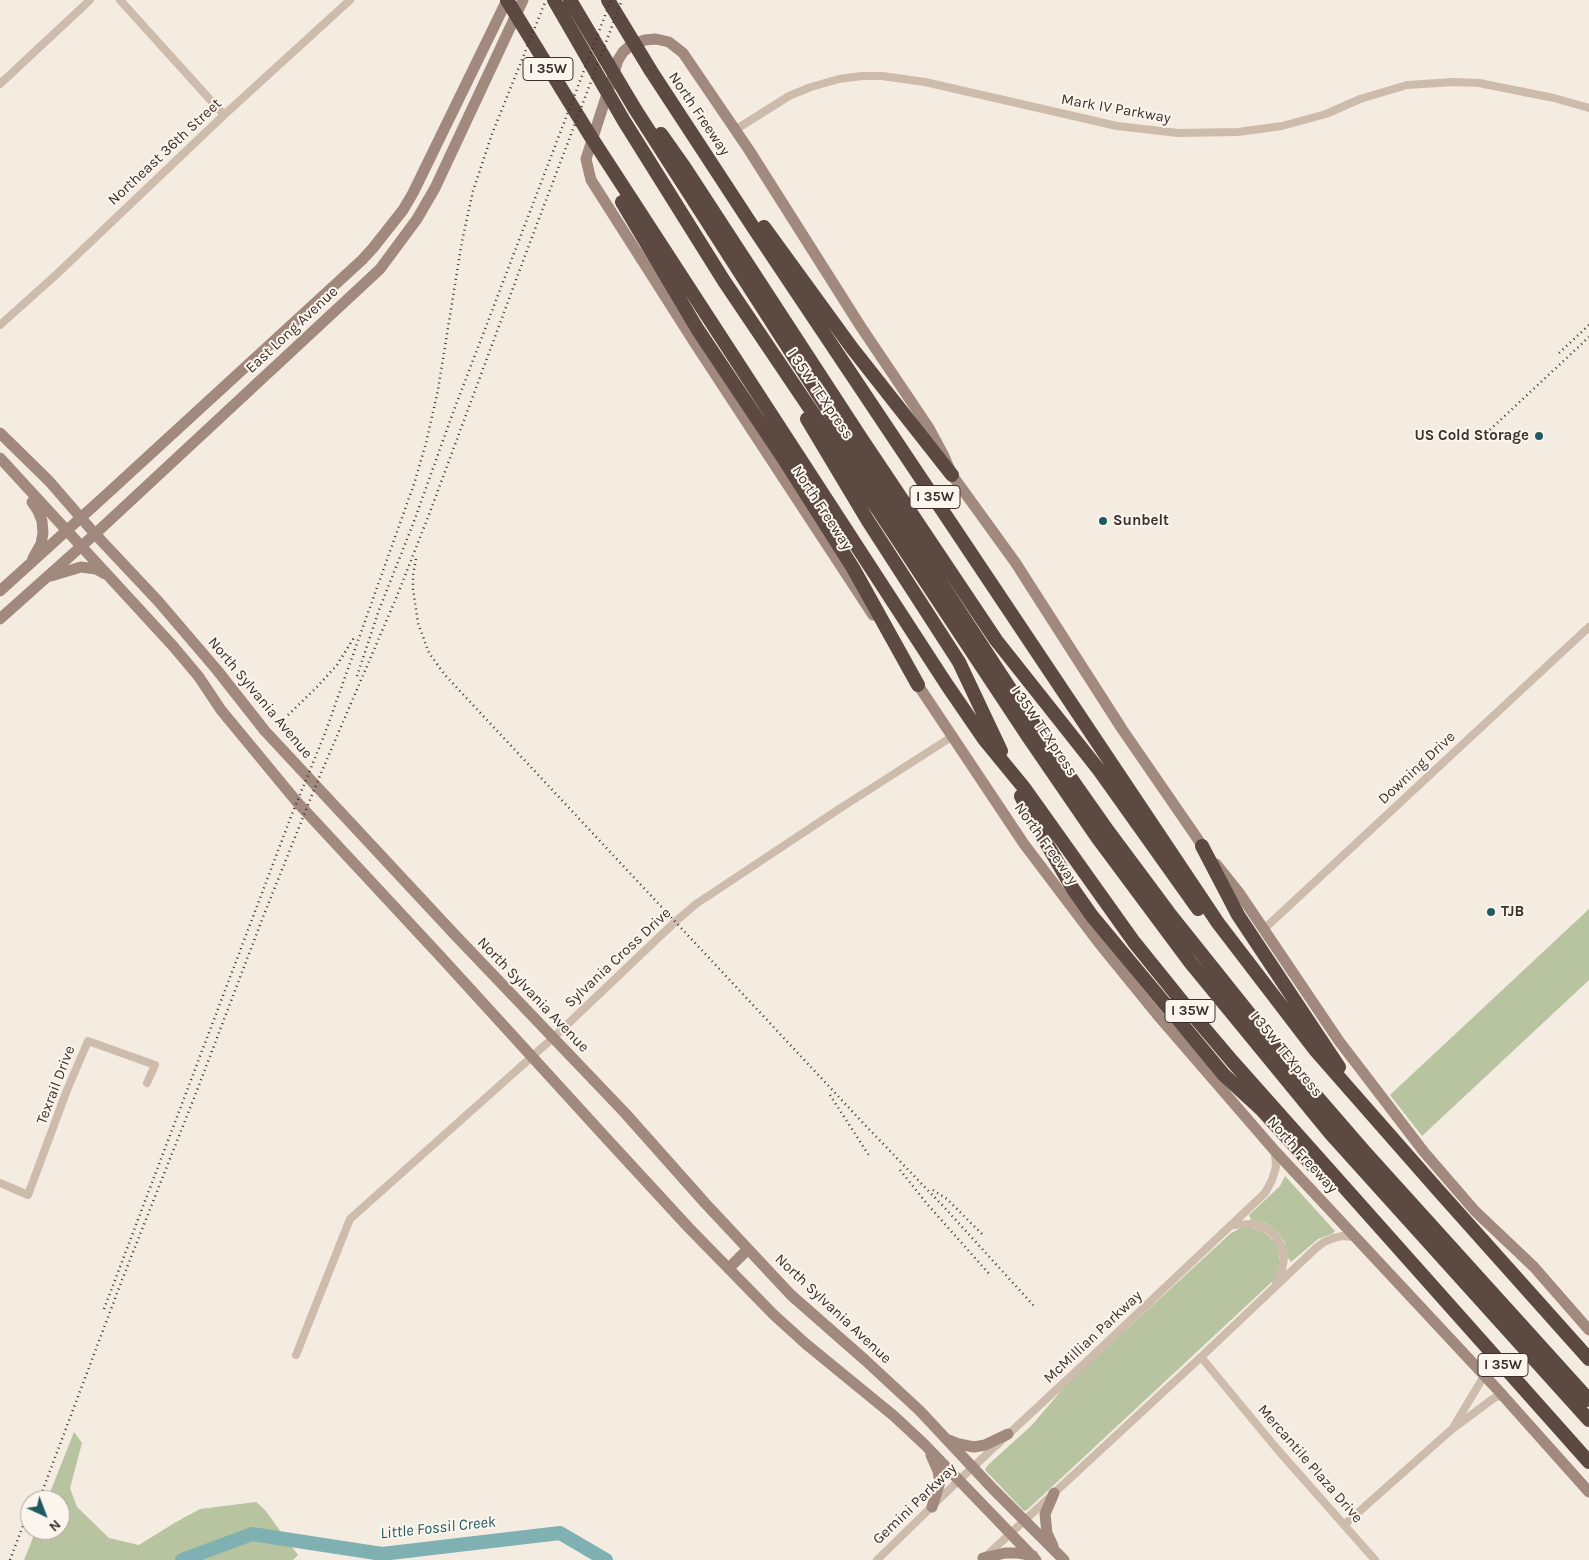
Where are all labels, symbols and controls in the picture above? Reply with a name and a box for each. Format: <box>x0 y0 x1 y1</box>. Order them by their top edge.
road number: I 35W <box>523 58 573 80</box>
street label: North Freeway <box>664 69 734 159</box>
street label: Mark IV Parkway <box>1060 90 1172 128</box>
street label: Northeast 36th Street <box>105 95 225 209</box>
street label: East Long Avenue <box>242 283 342 377</box>
street label: I 35W TEXpress <box>783 345 857 443</box>
place label: US Cold Storage <box>1414 427 1529 445</box>
marker: US Cold Storage <box>1533 430 1545 442</box>
street label: North Freeway <box>788 462 856 554</box>
road number: I 35W <box>910 486 960 508</box>
place label: Sunbelt <box>1113 512 1169 530</box>
marker: Sunbelt <box>1097 515 1109 527</box>
street label: North Sylvania Avenue <box>204 634 316 762</box>
street label: I 35W TEXpress <box>1007 682 1081 780</box>
street label: Downing Drive <box>1375 728 1459 808</box>
street label: North Freeway <box>1010 800 1082 888</box>
place label: TJB <box>1501 903 1524 921</box>
street label: Sylvania Cross Drive <box>561 904 675 1012</box>
marker: TJB <box>1485 906 1497 918</box>
street label: North Sylvania Avenue <box>473 934 593 1056</box>
road number: I 35W <box>1165 999 1215 1022</box>
street label: I 35W TEXpress <box>1246 1007 1326 1101</box>
street label: Texrail Drive <box>33 1043 79 1127</box>
street label: North Freeway <box>1263 1113 1341 1197</box>
street label: North Sylvania Avenue <box>771 1250 895 1368</box>
street label: McMillian Parkway <box>1040 1287 1146 1387</box>
road number: I 35W <box>1478 1354 1528 1376</box>
street label: Mercantile Plaza Drive <box>1254 1401 1366 1527</box>
street label: Gemini Parkway <box>869 1459 961 1549</box>
north arrow <box>20 1490 70 1540</box>
water label: Little Fossil Creek <box>379 1512 497 1544</box>
text: N <box>45 1516 64 1535</box>

